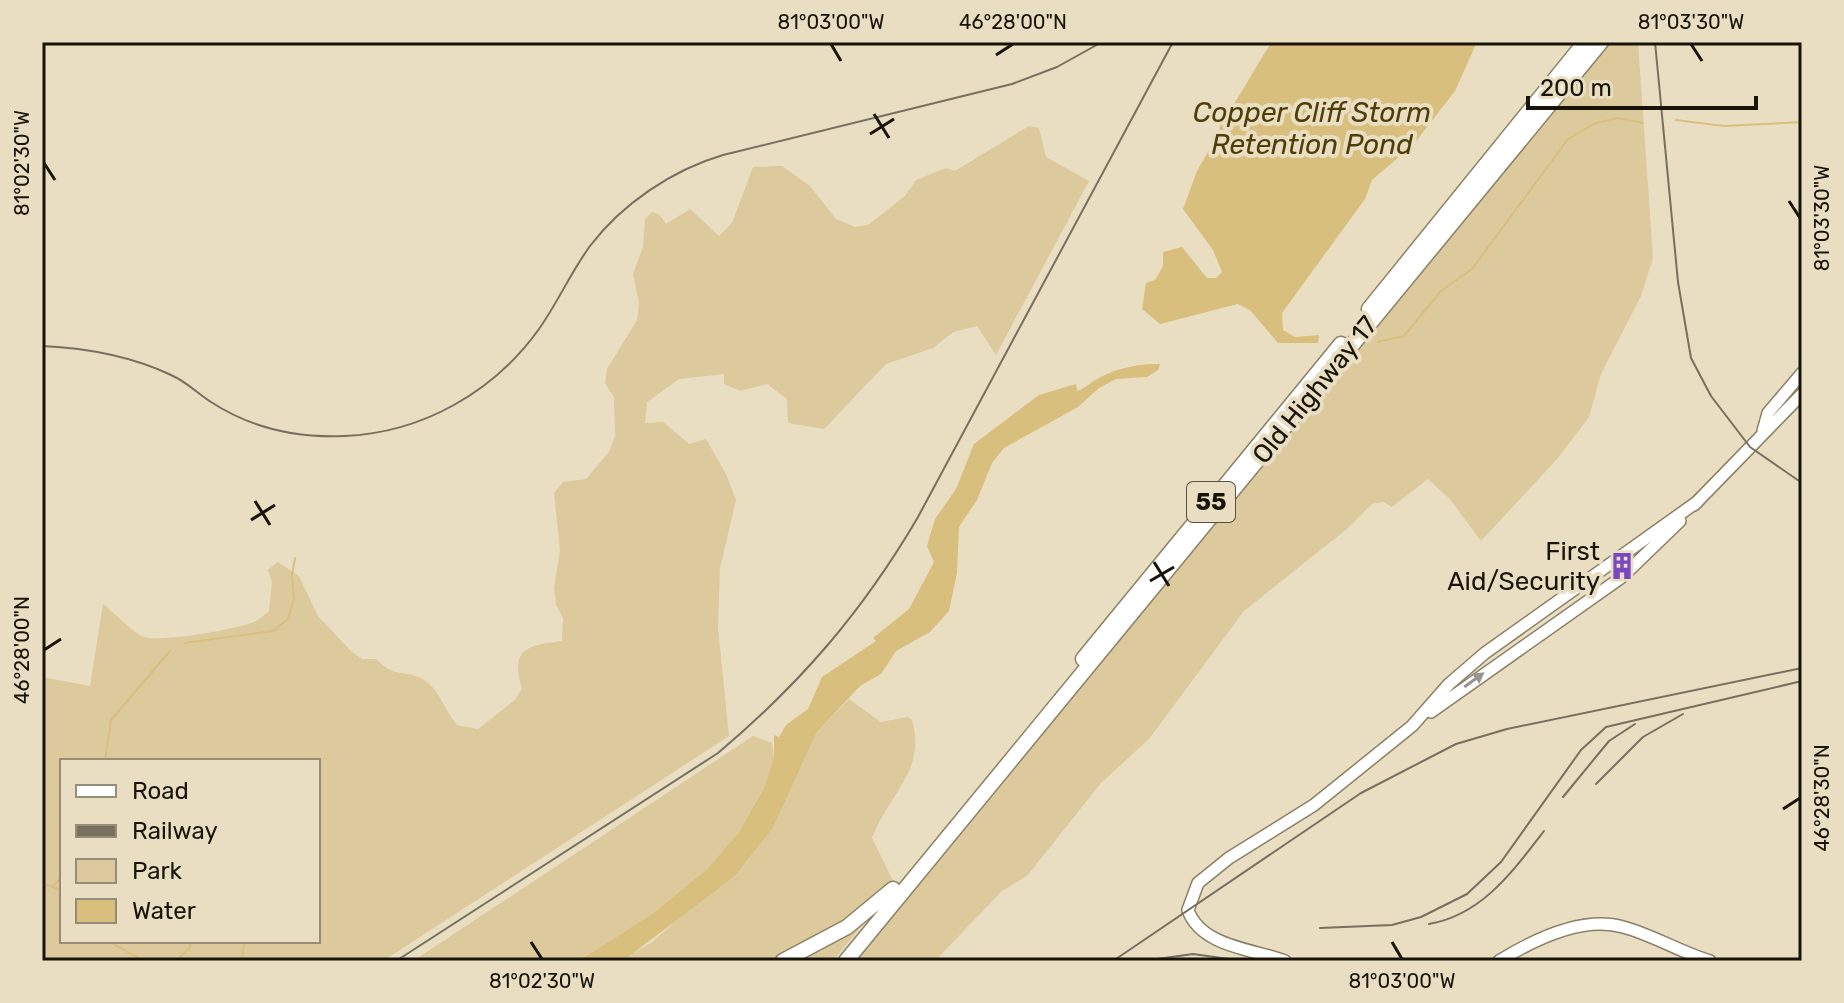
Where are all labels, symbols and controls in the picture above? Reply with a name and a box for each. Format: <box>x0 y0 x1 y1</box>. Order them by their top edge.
text: 81°03'00"W <box>777 10 885 34</box>
text: 46°28'00"N <box>959 10 1067 34</box>
text: 81°03'30"W <box>1638 10 1744 34</box>
scale bar <box>1528 60 1756 110</box>
text: 200 m <box>1540 74 1612 102</box>
water label: Copper Cliff Storm Retention Pond <box>1193 96 1431 161</box>
text: 81°02'30"W <box>10 110 34 216</box>
text: 81°03'30"W <box>1810 165 1834 271</box>
street label: Old Highway 17 <box>1246 310 1384 470</box>
road number: 55 <box>1187 482 1235 522</box>
place label: First Aid/Security <box>1447 536 1600 597</box>
building icon: First Aid/Security <box>1607 551 1637 581</box>
text: 46°28'00"N <box>10 596 34 704</box>
one-way arrow <box>1463 673 1484 689</box>
text: 46°28'30"N <box>1810 744 1834 852</box>
legend <box>60 759 320 943</box>
text: Road <box>132 777 189 805</box>
text: Railway <box>132 817 218 845</box>
text: Park <box>132 857 183 885</box>
text: Water <box>132 897 196 925</box>
text: 81°02'30"W <box>489 969 595 993</box>
text: 81°03'00"W <box>1348 969 1456 993</box>

